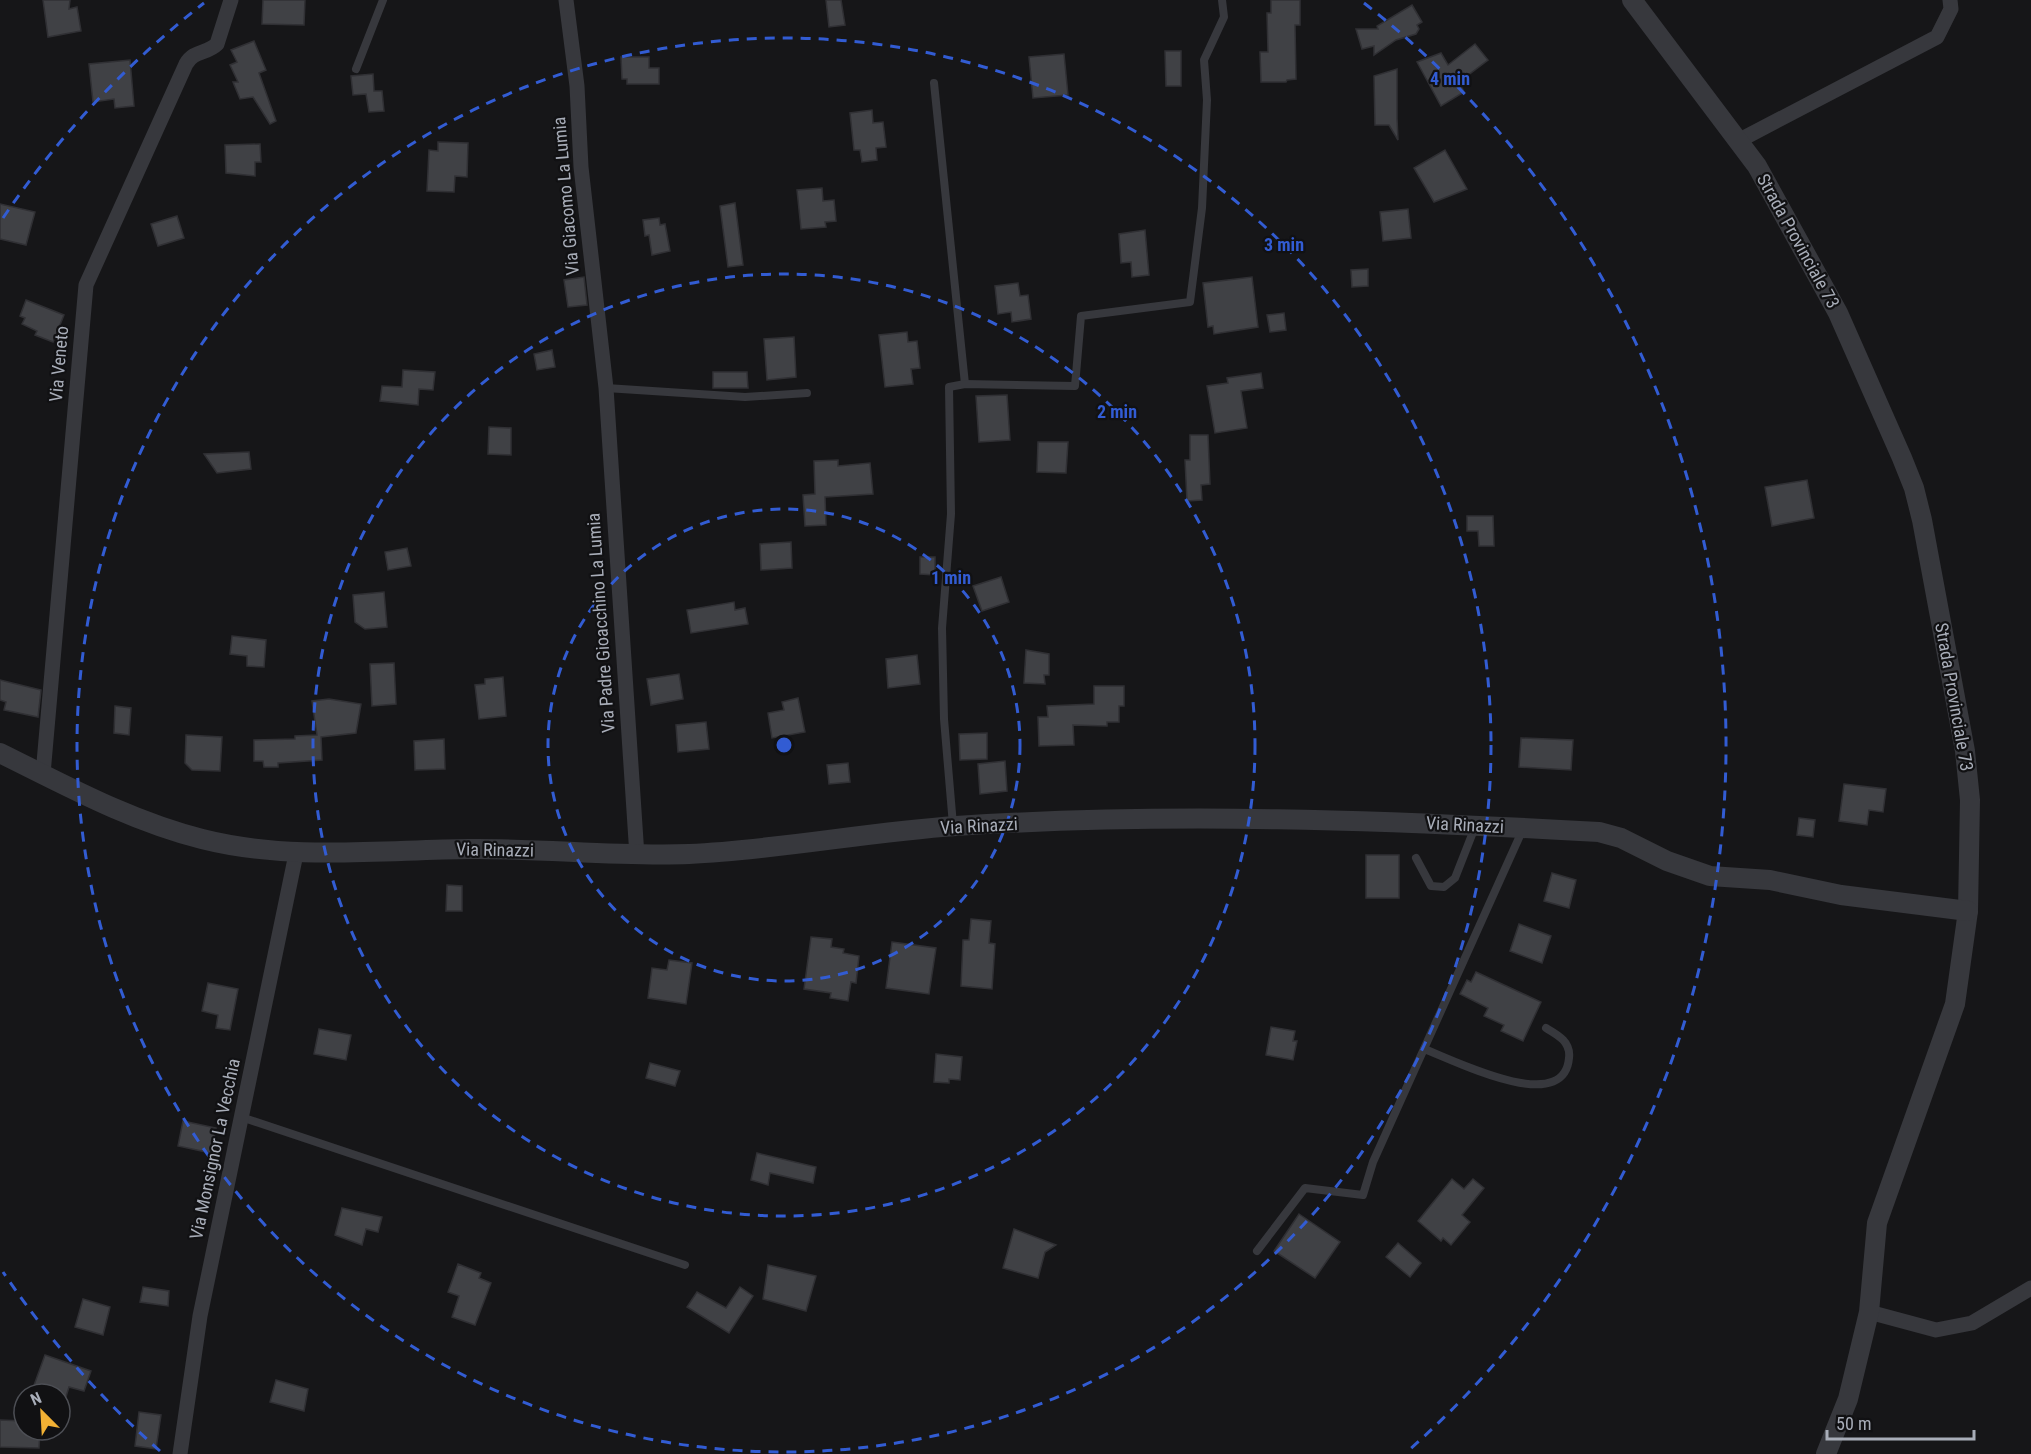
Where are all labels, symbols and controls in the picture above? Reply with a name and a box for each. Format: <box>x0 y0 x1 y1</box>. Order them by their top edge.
text: 4 min <box>1430 68 1470 89</box>
street label: Via Giacomo La Lumia <box>548 116 583 276</box>
street label: Strada Provinciale 73 <box>1753 170 1844 312</box>
text: 3 min <box>1264 234 1304 255</box>
street label: Via Veneto <box>45 325 72 403</box>
text: 2 min <box>1097 401 1137 422</box>
street label: Via Padre Gioacchino La Lumia <box>582 512 619 734</box>
text: 1 min <box>931 567 971 588</box>
street label: Strada Provinciale 73 <box>1931 621 1978 773</box>
centre of rings <box>774 735 794 755</box>
street label: Via Rinazzi <box>1426 812 1504 837</box>
street label: Via Rinazzi <box>940 813 1018 838</box>
street label: Via Rinazzi <box>456 838 534 861</box>
street label: Via Monsignor La Vecchia <box>185 1057 244 1241</box>
north arrow <box>12 1382 72 1442</box>
text: N <box>28 1388 44 1409</box>
scale bar <box>1827 1403 1974 1441</box>
text: 50 m <box>1836 1413 1871 1434</box>

